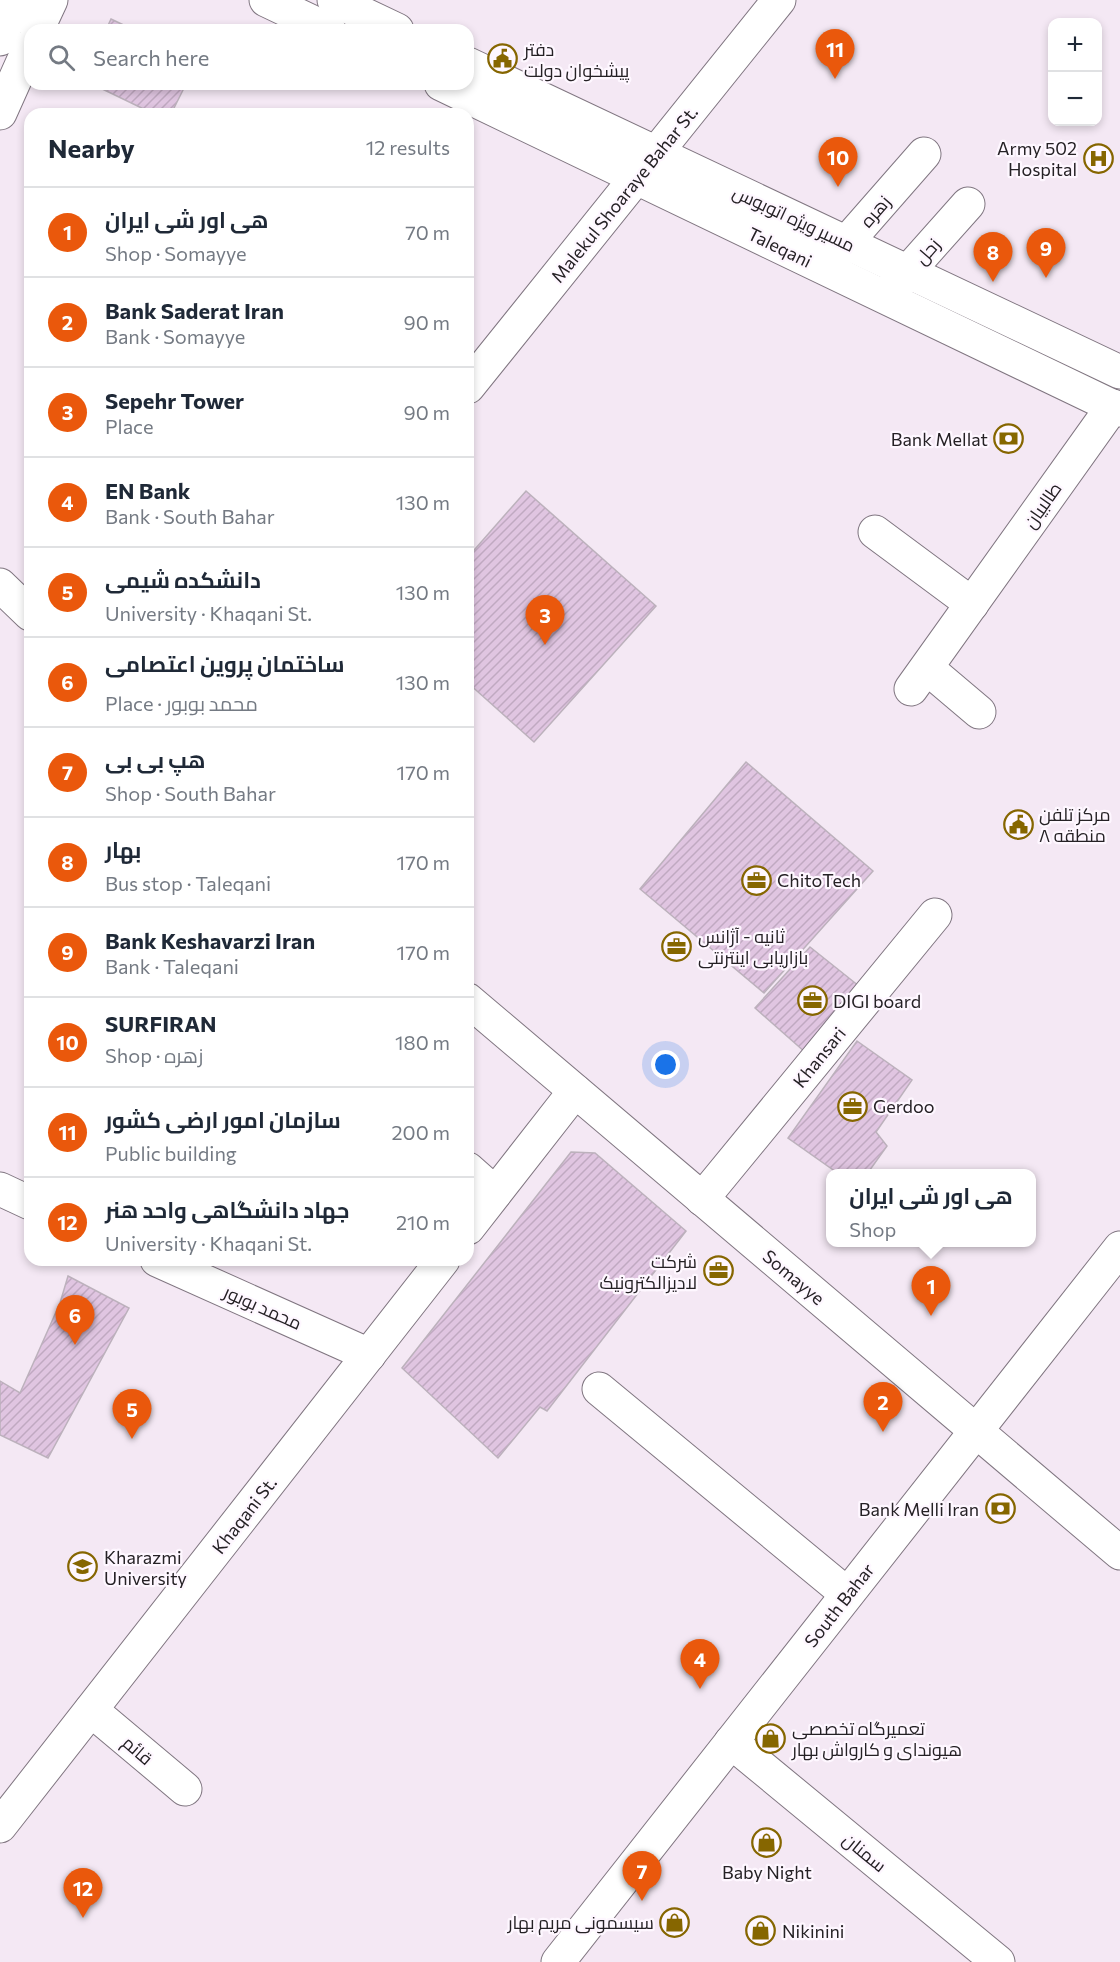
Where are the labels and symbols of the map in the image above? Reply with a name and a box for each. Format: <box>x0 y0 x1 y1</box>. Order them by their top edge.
pin: 11 <box>816 29 854 79</box>
place label: دفتر پیشخوان دولت <box>523 38 629 83</box>
public building icon: دفتر پیشخوان دولت <box>487 43 519 75</box>
street label: Malekul Shoaraye Bahar St. <box>546 101 702 287</box>
place label: Army 502 Hospital <box>997 137 1077 180</box>
pin: 10 <box>818 138 858 187</box>
hospital icon: Army 502 Hospital <box>1082 142 1114 174</box>
street label: مسیر ویژه اتوبوس <box>729 180 859 257</box>
street label: زهره <box>855 191 896 232</box>
street label: Taleqani <box>744 222 816 272</box>
pin: 9 <box>1026 228 1066 278</box>
pin: 8 <box>974 232 1012 282</box>
street label: زحل <box>910 233 945 269</box>
bank icon: Bank Mellat <box>993 423 1025 455</box>
place label: Bank Mellat <box>891 428 988 450</box>
street label: طالبیان <box>1018 478 1067 533</box>
pin: 3 <box>526 596 564 645</box>
place label: مرکز تلفن منطقه ۸ <box>1039 803 1110 846</box>
public building icon: مرکز تلفن منطقه ۸ <box>1002 808 1034 840</box>
office icon: ChitoTech <box>740 864 772 896</box>
place label: ChitoTech <box>777 869 861 891</box>
place label: ثانیه - آژانس بازاریابی اینترنتی <box>698 925 808 969</box>
office icon: ثانیه - آژانس بازاریابی اینترنتی <box>661 930 693 962</box>
office icon: DIGI board <box>796 985 828 1017</box>
place label: DIGI board <box>833 990 921 1012</box>
street label: Khansari <box>788 1022 850 1092</box>
your location <box>651 1050 680 1079</box>
office icon: Gerdoo <box>836 1090 868 1122</box>
place label: Gerdoo <box>873 1095 934 1117</box>
street label: Somayye <box>759 1245 829 1309</box>
place label: شرکت لادیزالکترونیک <box>600 1250 697 1294</box>
office icon: شرکت لادیزالکترونیک <box>702 1255 734 1287</box>
pin: 1 <box>912 1266 950 1316</box>
street label: محمد بوبور <box>219 1280 305 1335</box>
pin: 6 <box>56 1296 94 1345</box>
pin: 2 <box>864 1382 902 1432</box>
pin: 5 <box>112 1390 152 1439</box>
street label: Khaqani St. <box>207 1472 281 1558</box>
bank icon: Bank Melli Iran <box>984 1493 1016 1525</box>
place label: Bank Melli Iran <box>859 1498 979 1520</box>
place label: Kharazmi University <box>104 1546 187 1589</box>
school or university icon: Kharazmi University <box>67 1551 99 1583</box>
street label: South Bahar <box>799 1559 879 1651</box>
pin: 4 <box>680 1640 720 1689</box>
place label: تعمیرگاه تخصصی هیوندای و کارواش بهار <box>791 1717 962 1761</box>
shop icon: تعمیرگاه تخصصی هیوندای و کارواش بهار <box>755 1722 787 1754</box>
street label: قائم <box>117 1731 158 1771</box>
shop icon: Baby Night <box>751 1827 783 1859</box>
street label: سمنان <box>838 1828 891 1877</box>
pin: 7 <box>622 1852 662 1901</box>
place label: Baby Night <box>722 1861 812 1883</box>
pin: 12 <box>64 1868 103 1918</box>
shop icon: سیسمونی مریم بهار <box>659 1906 691 1938</box>
place label: سیسمونی مریم بهار <box>507 1911 654 1935</box>
shop icon: Nikinini <box>745 1915 777 1947</box>
place label: Nikinini <box>782 1920 844 1942</box>

